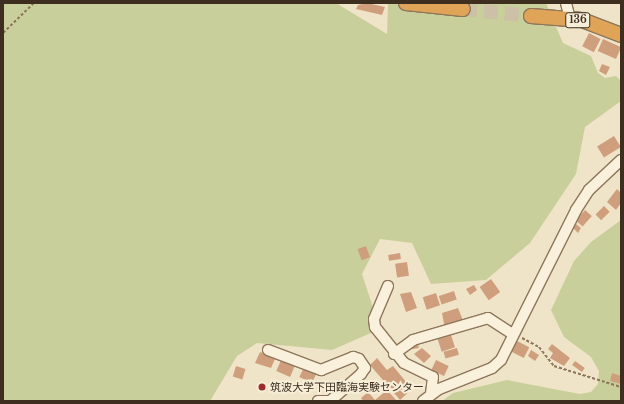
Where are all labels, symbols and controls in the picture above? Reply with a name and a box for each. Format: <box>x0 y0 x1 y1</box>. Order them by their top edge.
road number: 136 <box>565 12 591 28</box>
place label: 筑波大学下田臨海実験センター <box>270 380 424 394</box>
marker: 筑波大学下田臨海実験センター <box>257 382 267 392</box>

